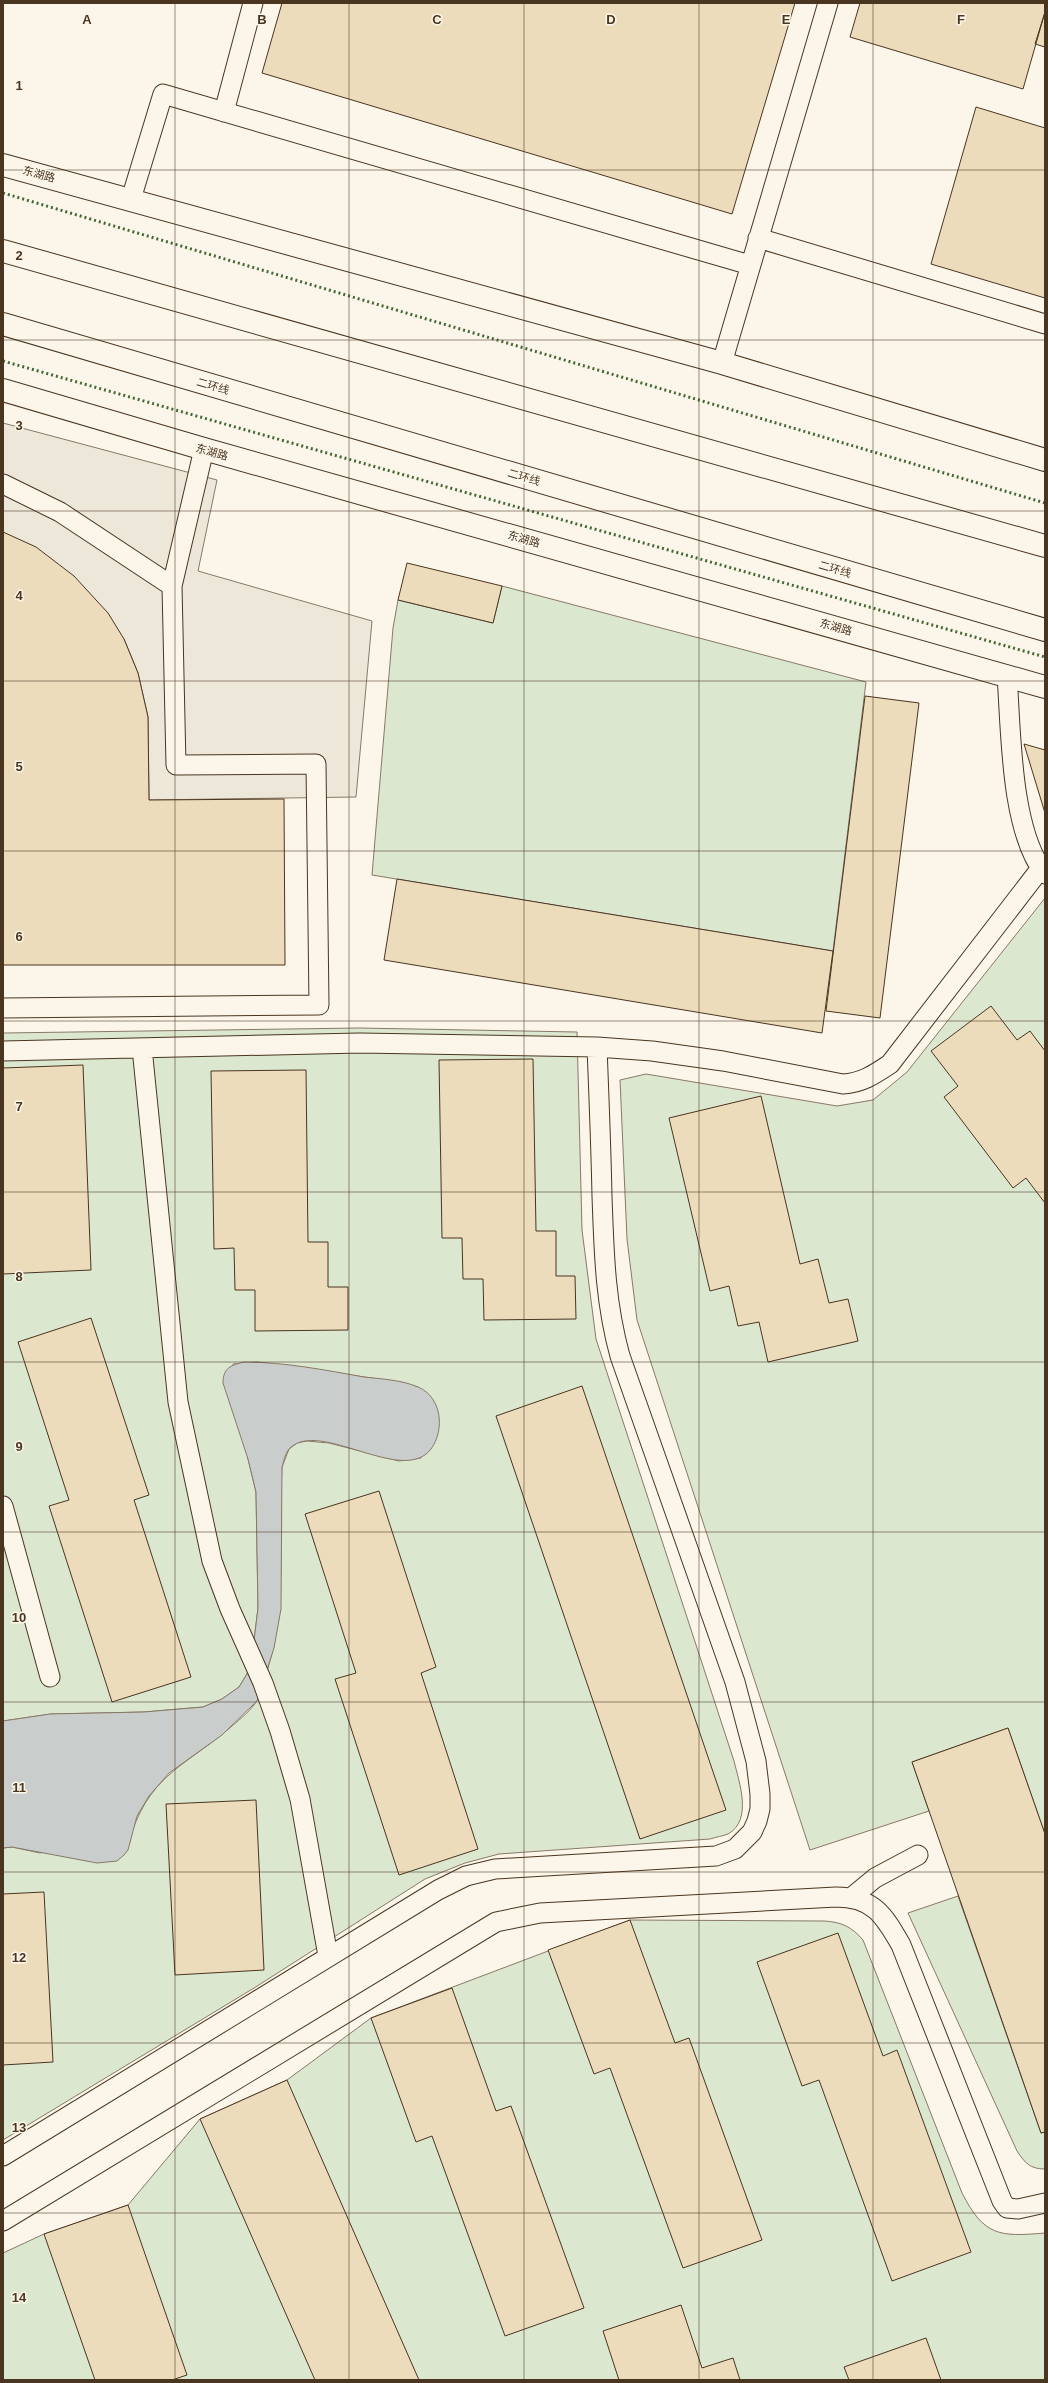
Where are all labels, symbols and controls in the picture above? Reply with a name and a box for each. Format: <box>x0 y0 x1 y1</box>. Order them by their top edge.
text: A <box>82 12 92 27</box>
text: B <box>257 12 267 27</box>
text: C <box>432 12 442 27</box>
text: D <box>606 12 616 27</box>
text: E <box>782 12 791 27</box>
text: F <box>957 12 965 27</box>
text: 1 <box>15 78 23 93</box>
street label: 东湖路 <box>22 164 56 184</box>
text: 2 <box>15 248 23 263</box>
street label: 二环线 <box>195 376 231 396</box>
text: 3 <box>15 418 23 433</box>
street label: 东湖路 <box>194 442 230 462</box>
street label: 二环线 <box>506 467 542 487</box>
street label: 东湖路 <box>506 529 542 549</box>
street label: 二环线 <box>817 559 853 579</box>
text: 4 <box>15 588 23 603</box>
street label: 东湖路 <box>818 617 854 637</box>
text: 5 <box>15 759 23 774</box>
text: 6 <box>15 929 23 944</box>
text: 7 <box>15 1099 23 1114</box>
text: 8 <box>15 1269 23 1284</box>
text: 9 <box>15 1439 23 1454</box>
text: 10 <box>12 1610 26 1625</box>
text: 11 <box>12 1780 26 1795</box>
text: 12 <box>12 1950 26 1965</box>
text: 13 <box>12 2120 26 2135</box>
text: 14 <box>12 2290 27 2305</box>

